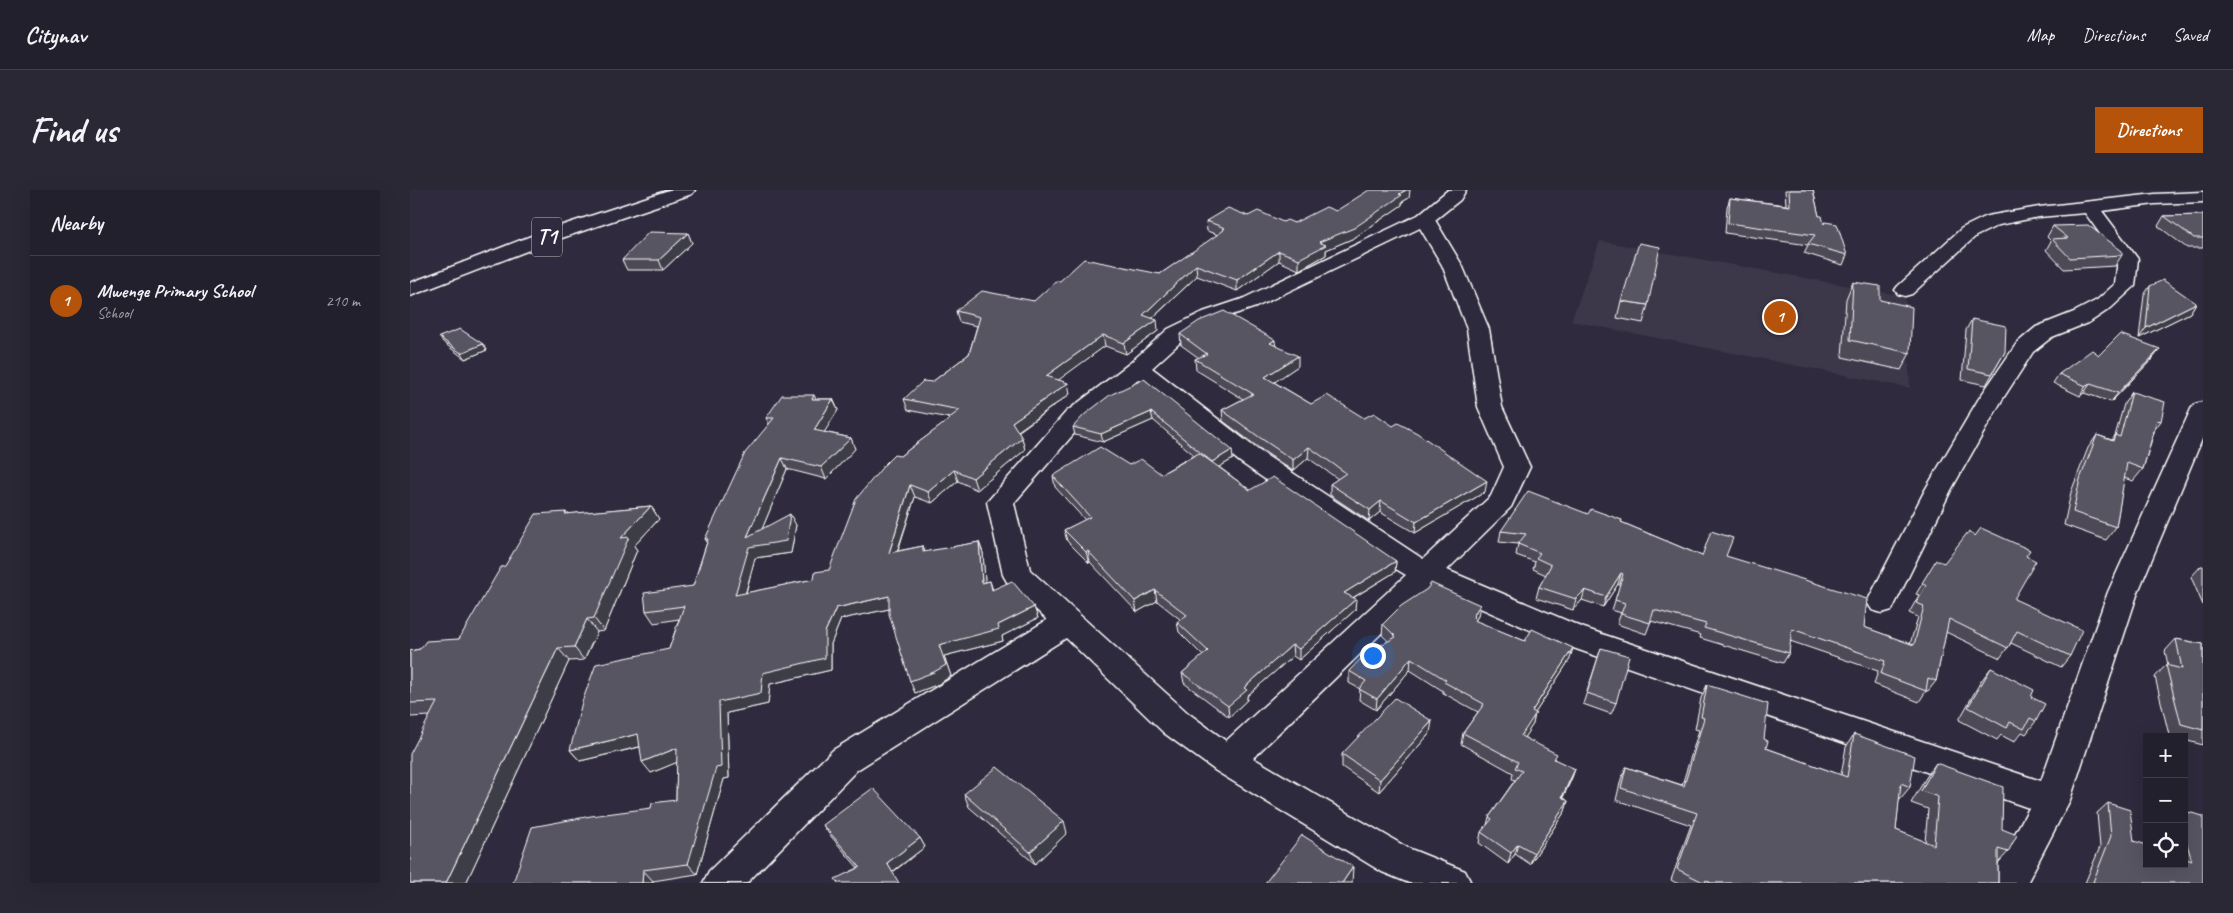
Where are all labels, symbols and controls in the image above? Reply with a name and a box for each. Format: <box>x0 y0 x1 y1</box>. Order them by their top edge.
text: Citynav <box>25 20 86 50</box>
text: Map <box>2027 24 2054 46</box>
text: Directions <box>2082 24 2145 46</box>
text: Saved <box>2173 24 2208 46</box>
button: Directions <box>2095 107 2203 153</box>
text: Find us <box>30 108 117 153</box>
text: Nearby <box>50 210 103 236</box>
road number: T1 <box>532 218 562 256</box>
text: Mwenge Primary School <box>97 279 253 303</box>
text: 1 <box>62 291 70 311</box>
text: 210 m <box>326 291 360 311</box>
pin: 1 <box>1764 298 1796 336</box>
text: School <box>97 303 131 323</box>
your location <box>1360 643 1386 669</box>
map controls <box>2143 733 2188 868</box>
button: + <box>2143 733 2188 778</box>
button: − <box>2143 778 2188 823</box>
button: locate <box>2143 823 2188 868</box>

